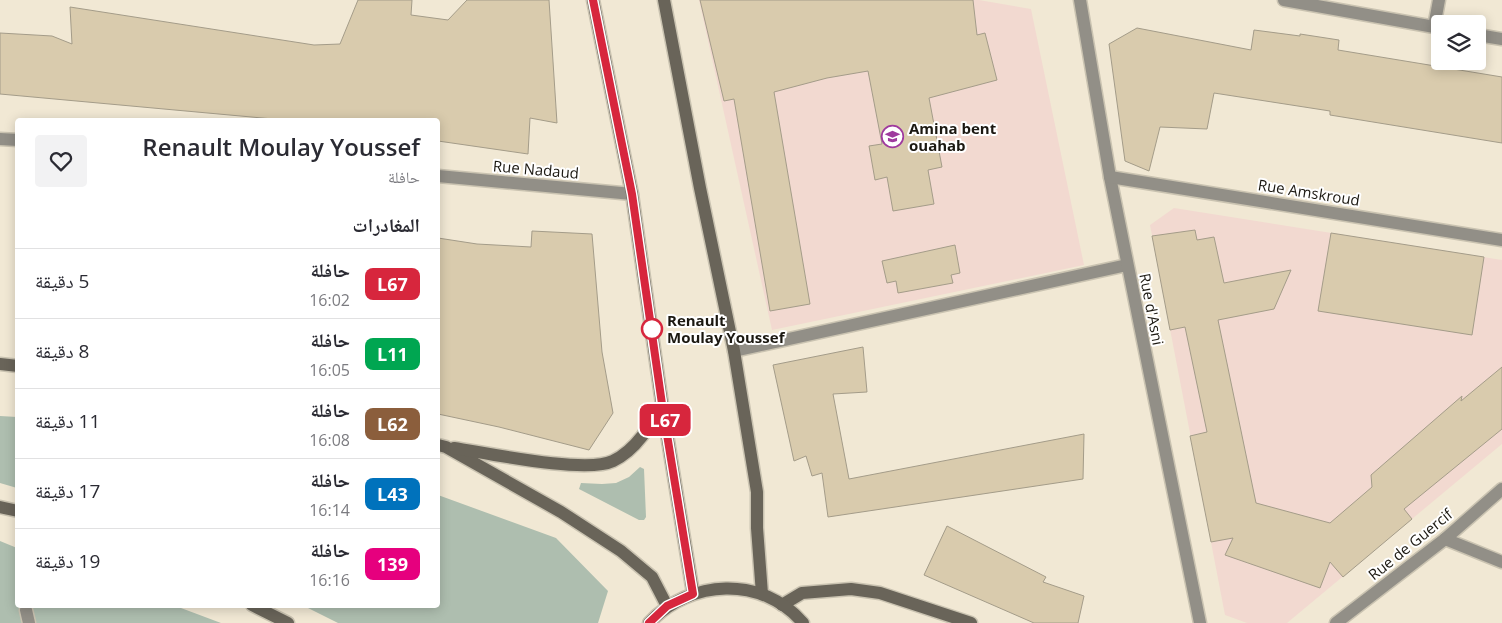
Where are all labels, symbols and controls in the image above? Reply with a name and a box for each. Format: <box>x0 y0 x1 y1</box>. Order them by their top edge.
map controls <box>1431 15 1486 70</box>
button: layers <box>1431 15 1486 70</box>
place label: Amina bent ouahab <box>909 118 997 155</box>
school or university icon: Amina bent ouahab <box>881 125 905 149</box>
text: Renault Moulay Youssef <box>142 130 420 163</box>
button: heart <box>35 135 87 187</box>
street label: Rue Nadaud <box>492 155 580 183</box>
text: حافلة <box>388 166 420 188</box>
street label: Rue Amskroud <box>1257 174 1361 210</box>
text: المغادرات <box>353 212 420 238</box>
text: حافلة <box>311 257 350 283</box>
text: 5 دقيقة <box>35 268 89 294</box>
street label: Rue d'Asni <box>1135 271 1169 347</box>
text: L67 <box>377 272 408 296</box>
text: 16:02 <box>309 289 350 311</box>
place label: Renault Moulay Youssef <box>667 310 786 347</box>
marker: Renault Moulay Youssef <box>641 318 663 340</box>
text: حافلة <box>311 327 350 353</box>
text: 8 دقيقة <box>35 338 89 364</box>
text: L11 <box>377 342 408 366</box>
text: 16:05 <box>309 359 350 381</box>
text: حافلة <box>311 397 350 423</box>
line badge: L67 <box>636 404 694 436</box>
text: 11 دقيقة <box>35 408 100 434</box>
text: L67 <box>650 408 680 432</box>
text: L62 <box>377 412 408 436</box>
text: 16:08 <box>309 429 350 451</box>
text: حافلة <box>311 467 350 493</box>
text: 17 دقيقة <box>35 478 100 504</box>
text: L43 <box>377 482 408 506</box>
text: 16:14 <box>309 499 350 521</box>
street label: Rue de Guercif <box>1364 503 1457 584</box>
text: حافلة <box>311 537 350 563</box>
text: 19 دقيقة <box>35 548 100 574</box>
text: 139 <box>377 552 408 576</box>
text: 16:16 <box>309 569 350 591</box>

